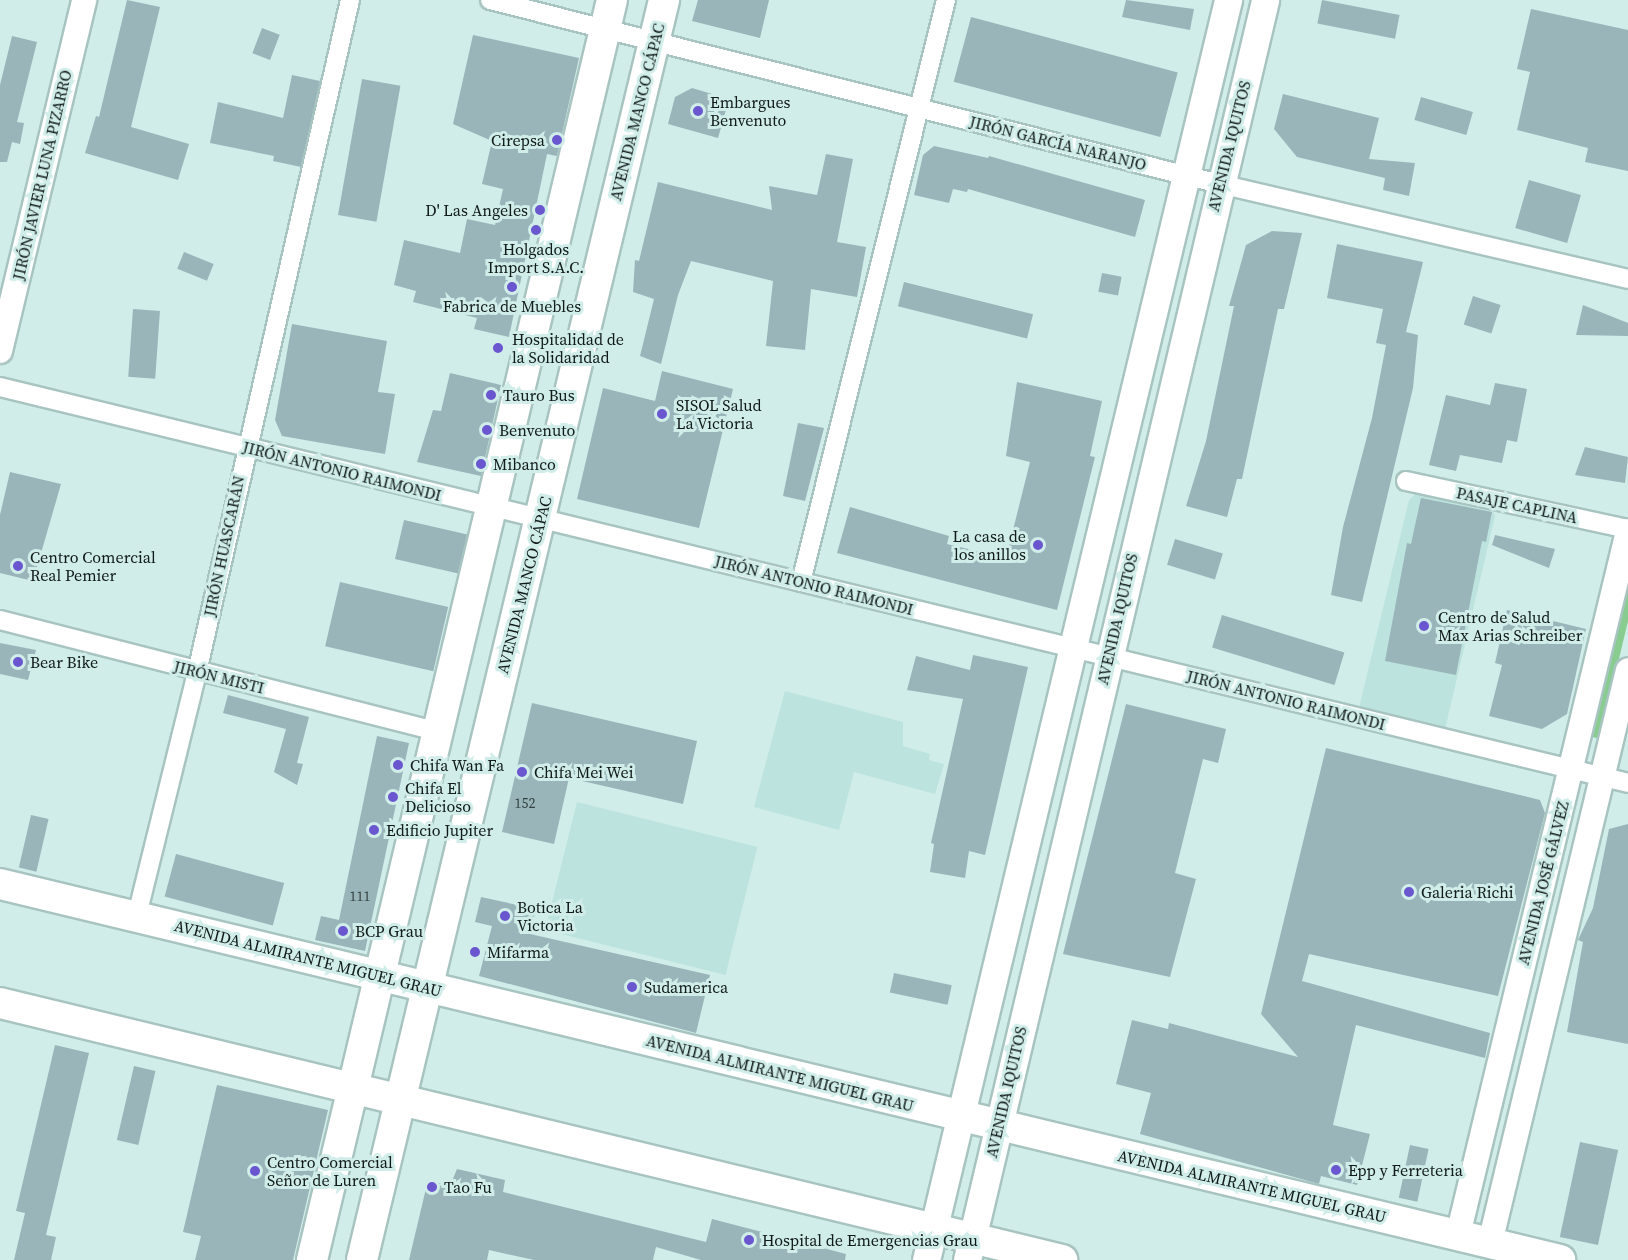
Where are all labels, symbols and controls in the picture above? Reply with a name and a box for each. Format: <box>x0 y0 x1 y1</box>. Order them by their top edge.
street label: AVENIDA MANCO CÁPAC <box>606 21 668 203</box>
street label: JIRÓN JAVIER LUNA PIZARRO <box>8 68 76 282</box>
street label: AVENIDA IQUITOS <box>1203 79 1255 213</box>
place label: Embargues Benvenuto <box>710 92 791 130</box>
marker: Embargues Benvenuto <box>691 104 705 118</box>
street label: JIRÓN GARCÍA NARANJO <box>968 112 1148 174</box>
place label: Cirepsa <box>491 130 545 150</box>
marker: Cirepsa <box>550 133 564 147</box>
place label: D' Las Angeles <box>425 200 528 220</box>
marker: D' Las Angeles <box>533 203 547 217</box>
marker: Holgados Import S.A.C. <box>529 223 543 237</box>
place label: Holgados Import S.A.C. <box>488 239 584 277</box>
marker: Fabrica de Muebles <box>505 280 519 294</box>
place label: Fabrica de Muebles <box>443 296 581 316</box>
place label: Hospitalidad de la Solidaridad <box>512 329 624 367</box>
marker: Hospitalidad de la Solidaridad <box>489 339 507 357</box>
place label: Tauro Bus <box>503 385 575 405</box>
marker: Tauro Bus <box>484 388 498 402</box>
place label: SISOL Salud La Victoria <box>676 395 762 433</box>
marker: SISOL Salud La Victoria <box>653 405 671 423</box>
place label: Benvenuto <box>499 420 575 440</box>
marker: Benvenuto <box>480 423 494 437</box>
street label: JIRÓN ANTONIO RAIMONDI <box>241 437 443 505</box>
place label: Mibanco <box>493 454 556 474</box>
marker: Mibanco <box>474 457 488 471</box>
street label: JIRÓN HUASCARÁN <box>200 474 248 618</box>
street label: PASAJE CAPLINA <box>1455 483 1579 527</box>
street label: AVENIDA MANCO CÁPAC <box>493 494 555 676</box>
place label: La casa de los anillos <box>953 526 1026 564</box>
marker: La casa de los anillos <box>1031 538 1045 552</box>
place label: Centro Comercial Real Pemier <box>30 547 156 585</box>
street label: JIRÓN ANTONIO RAIMONDI <box>713 551 915 619</box>
street label: AVENIDA IQUITOS <box>1093 551 1141 687</box>
marker: Centro Comercial Real Pemier <box>11 559 25 573</box>
place label: Centro de Salud Max Arias Schreiber <box>1438 607 1583 645</box>
marker: Centro de Salud Max Arias Schreiber <box>1415 617 1433 635</box>
place label: Bear Bike <box>30 652 98 672</box>
marker: Bear Bike <box>11 655 25 669</box>
street label: JIRÓN MISTI <box>172 656 266 698</box>
street label: JIRÓN ANTONIO RAIMONDI <box>1185 666 1387 734</box>
place label: Chifa Wan Fa <box>410 755 505 775</box>
marker: Chifa Wan Fa <box>391 758 405 772</box>
place label: Chifa Mei Wei <box>534 762 634 782</box>
marker: Chifa Mei Wei <box>515 765 529 779</box>
place label: Chifa El Delicioso <box>405 778 471 816</box>
marker: Chifa El Delicioso <box>386 790 400 804</box>
house number: 152 <box>515 795 535 811</box>
street label: AVENIDA JOSÉ GÁLVEZ <box>1513 799 1573 967</box>
place label: Edificio Jupiter <box>386 820 493 840</box>
marker: Edificio Jupiter <box>367 823 381 837</box>
place label: Galeria Richi <box>1421 882 1514 902</box>
marker: Galeria Richi <box>1402 885 1416 899</box>
house number: 111 <box>350 888 370 904</box>
place label: Botica La Victoria <box>517 897 583 935</box>
marker: Botica La Victoria <box>498 909 512 923</box>
street label: AVENIDA ALMIRANTE MIGUEL GRAU <box>172 915 444 1001</box>
place label: BCP Grau <box>355 921 423 941</box>
marker: BCP Grau <box>336 924 350 938</box>
place label: Mifarma <box>487 942 549 962</box>
marker: Mifarma <box>468 945 482 959</box>
place label: Sudamerica <box>644 977 728 997</box>
marker: Sudamerica <box>625 980 639 994</box>
street label: AVENIDA IQUITOS <box>982 1024 1030 1160</box>
street label: AVENIDA ALMIRANTE MIGUEL GRAU <box>644 1030 916 1116</box>
street label: AVENIDA ALMIRANTE MIGUEL GRAU <box>1116 1146 1388 1226</box>
place label: Centro Comercial Señor de Luren <box>267 1152 393 1190</box>
place label: Epp y Ferreteria <box>1348 1160 1463 1180</box>
marker: Epp y Ferreteria <box>1329 1163 1343 1177</box>
marker: Centro Comercial Señor de Luren <box>248 1164 262 1178</box>
place label: Tao Fu <box>444 1177 492 1197</box>
marker: Tao Fu <box>425 1180 439 1194</box>
place label: Hospital de Emergencias Grau <box>762 1230 978 1250</box>
marker: Hospital de Emergencias Grau <box>740 1231 758 1249</box>

